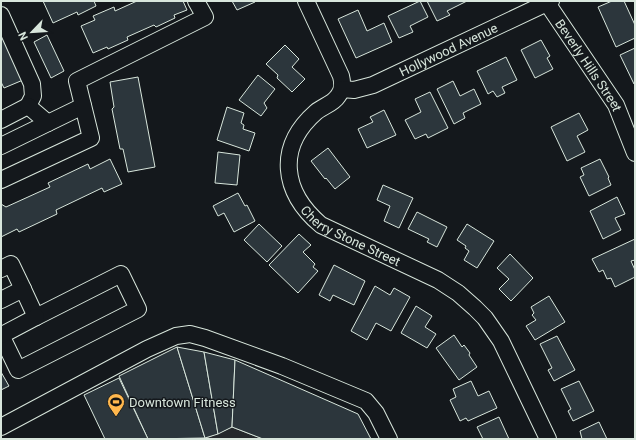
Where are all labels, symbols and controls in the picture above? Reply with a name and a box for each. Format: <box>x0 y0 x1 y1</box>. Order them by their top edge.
north arrow <box>12 12 52 52</box>
street label: Beverly Hills Street <box>552 16 625 113</box>
street label: Hollywood Avenue <box>397 20 500 80</box>
text: N <box>16 30 31 42</box>
street label: Cherry Stone Street <box>298 203 403 269</box>
sports icon: Downtown Fitness <box>106 392 126 417</box>
place label: Downtown Fitness <box>129 395 236 410</box>

